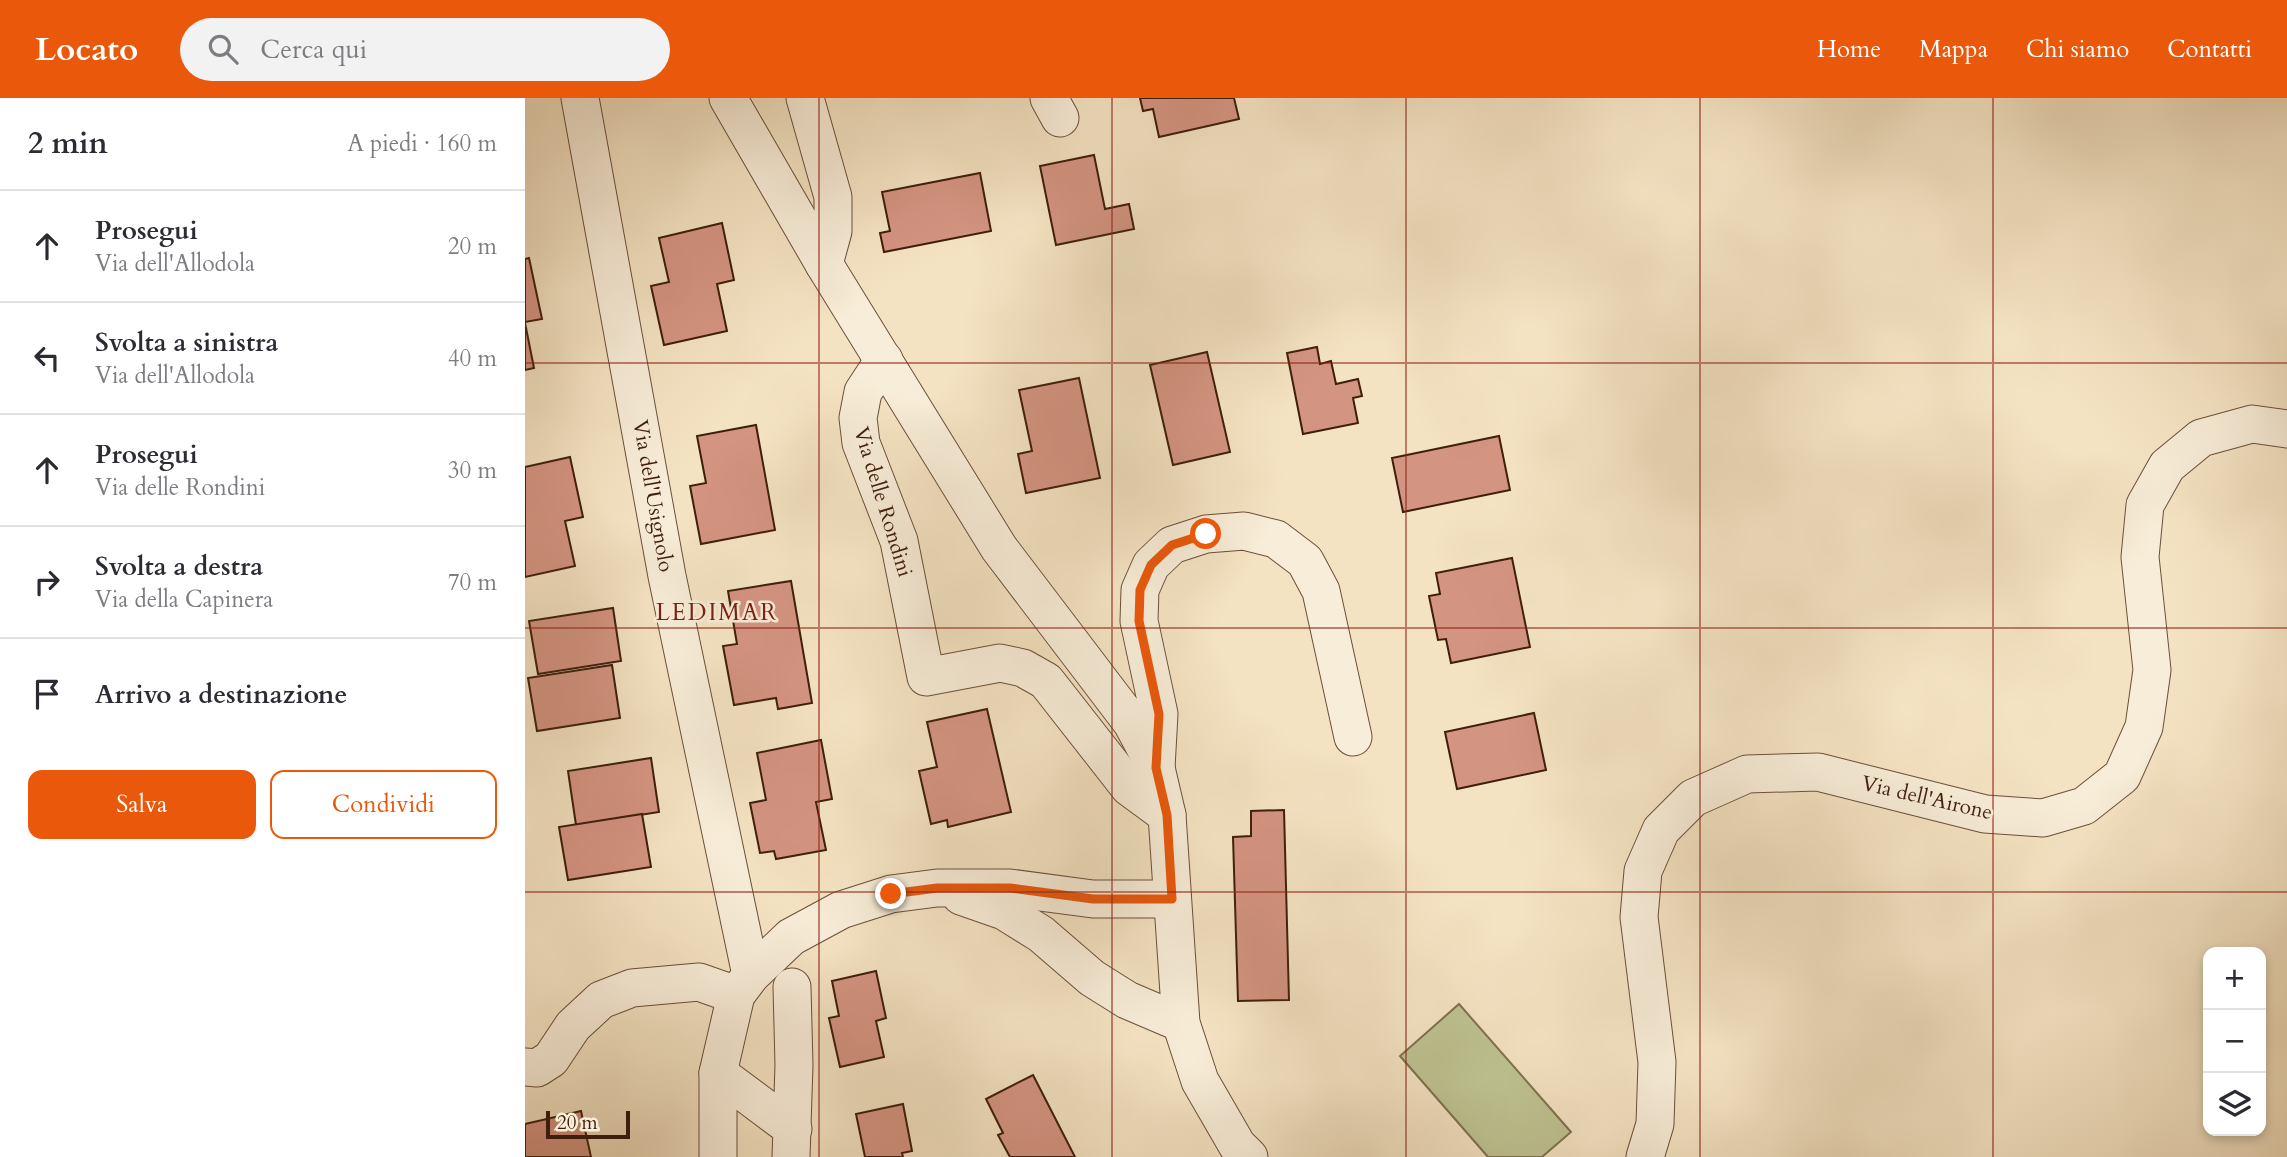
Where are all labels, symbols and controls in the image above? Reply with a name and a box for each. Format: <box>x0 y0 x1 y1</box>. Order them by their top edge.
search box <box>180 18 670 81</box>
text: Locato <box>35 27 138 72</box>
icon: search <box>204 30 242 68</box>
text: Cerca qui <box>260 32 367 67</box>
text: Home <box>1817 33 1881 66</box>
text: Mappa <box>1919 33 1988 66</box>
text: Chi siamo <box>2026 33 2129 66</box>
text: Contatti <box>2167 33 2252 66</box>
text: 2 min <box>28 123 108 164</box>
text: A piedi · 160 m <box>347 128 497 159</box>
text: Prosegui <box>95 213 198 248</box>
icon: ahead <box>28 227 66 265</box>
text: 20 m <box>448 231 497 262</box>
text: Via dell'Allodola <box>95 248 255 279</box>
text: Svolta a sinistra <box>95 325 278 360</box>
icon: left <box>28 339 66 377</box>
text: 40 m <box>448 343 497 374</box>
text: Via dell'Allodola <box>95 360 255 391</box>
street label: Via dell'Usignolo <box>625 418 681 574</box>
street label: Via delle Rondini <box>846 423 920 581</box>
text: Prosegui <box>95 437 198 472</box>
icon: ahead <box>28 451 66 489</box>
text: 30 m <box>448 455 497 486</box>
text: Via delle Rondini <box>95 472 265 503</box>
route start <box>1190 518 1221 549</box>
text: Svolta a destra <box>95 549 263 584</box>
icon: right <box>28 563 66 601</box>
text: 70 m <box>448 567 497 598</box>
text: Via della Capinera <box>95 584 273 615</box>
district label: LEDIMAR <box>656 597 778 628</box>
icon: arrive <box>28 675 66 713</box>
text: Arrivo a destinazione <box>95 677 347 712</box>
street label: Via dell'Airone <box>1859 769 1995 827</box>
button: Salva <box>28 770 256 839</box>
button: Condividi <box>270 770 497 839</box>
route end <box>875 878 906 909</box>
map controls <box>2203 947 2266 1136</box>
button: + <box>2203 947 2266 1010</box>
button: − <box>2203 1010 2266 1073</box>
button: layers <box>2203 1073 2266 1136</box>
scale bar <box>546 1108 630 1140</box>
text: 20 m <box>557 1110 598 1136</box>

